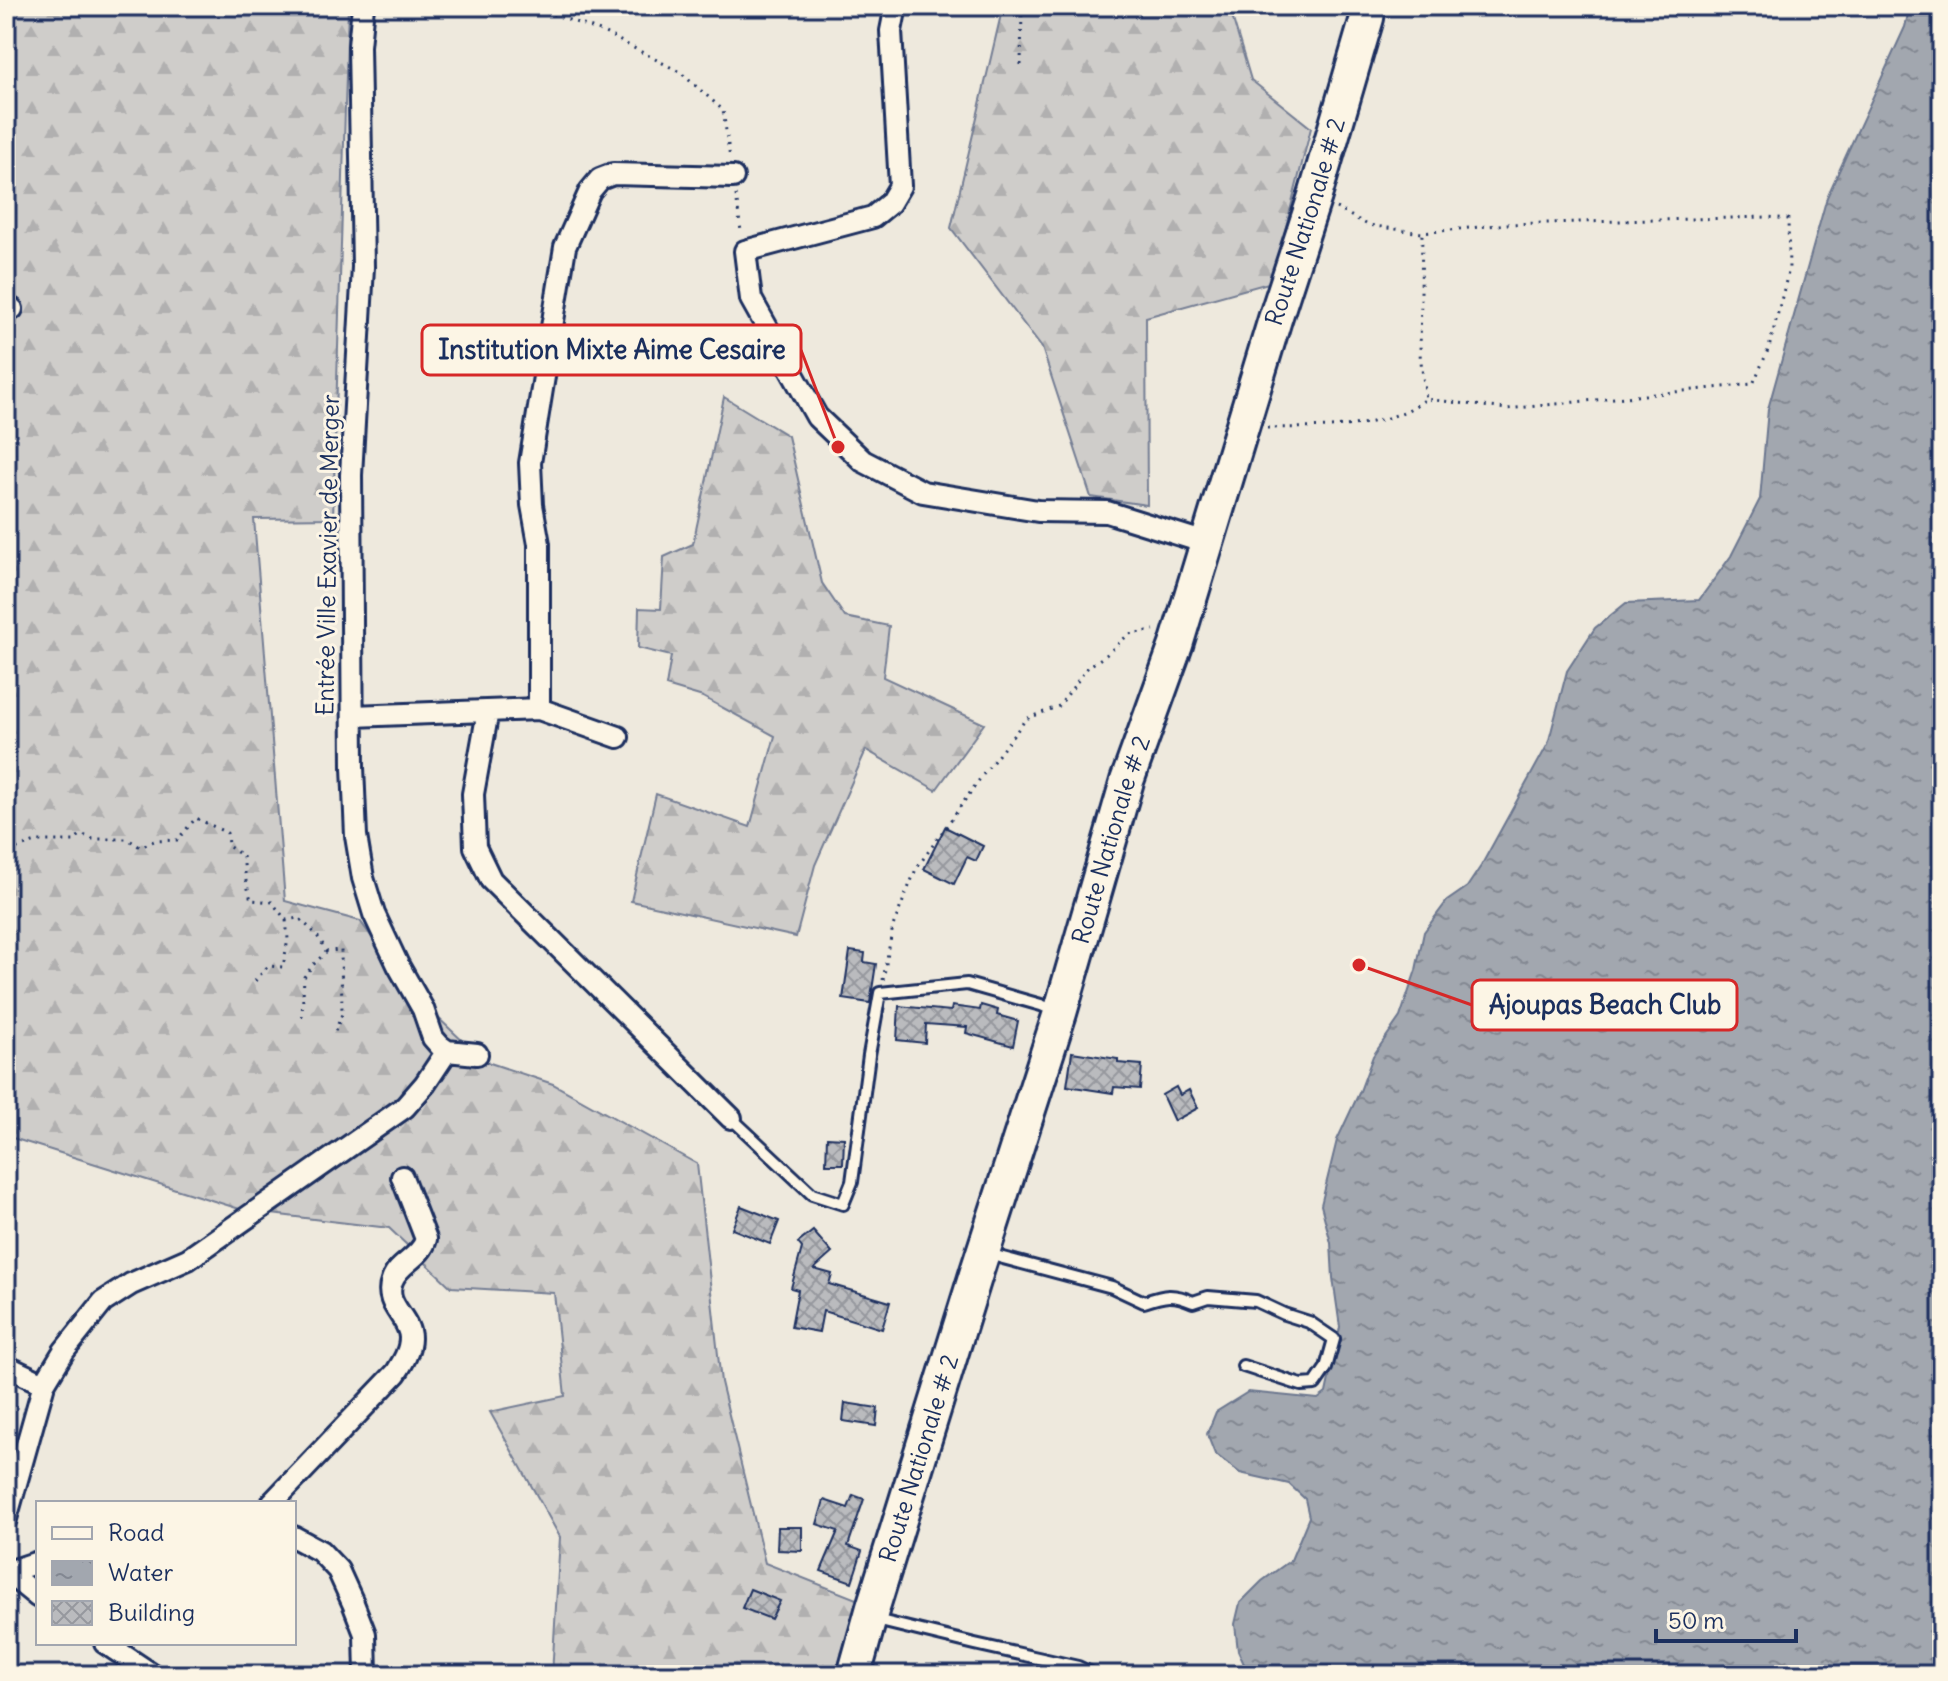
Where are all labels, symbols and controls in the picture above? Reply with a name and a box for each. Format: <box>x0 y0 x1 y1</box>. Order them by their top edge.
street label: Route Nationale # 2 <box>1258 114 1351 329</box>
callout: Institution Mixte Aime Cesaire <box>422 325 801 375</box>
text: Institution Mixte Aime Cesaire <box>438 333 786 366</box>
street label: Entrée Ville Exavier de Merger <box>309 394 345 716</box>
street label: Route Nationale # 2 <box>1065 731 1156 947</box>
callout: Ajoupas Beach Club <box>1472 980 1737 1030</box>
text: Ajoupas Beach Club <box>1489 988 1721 1021</box>
street label: Route Nationale # 2 <box>872 1351 964 1566</box>
legend <box>36 1501 296 1645</box>
text: Road <box>108 1517 164 1547</box>
text: Water <box>108 1557 173 1587</box>
scale bar <box>1656 1593 1796 1643</box>
text: Building <box>108 1597 195 1627</box>
text: 50 m <box>1668 1605 1724 1635</box>

